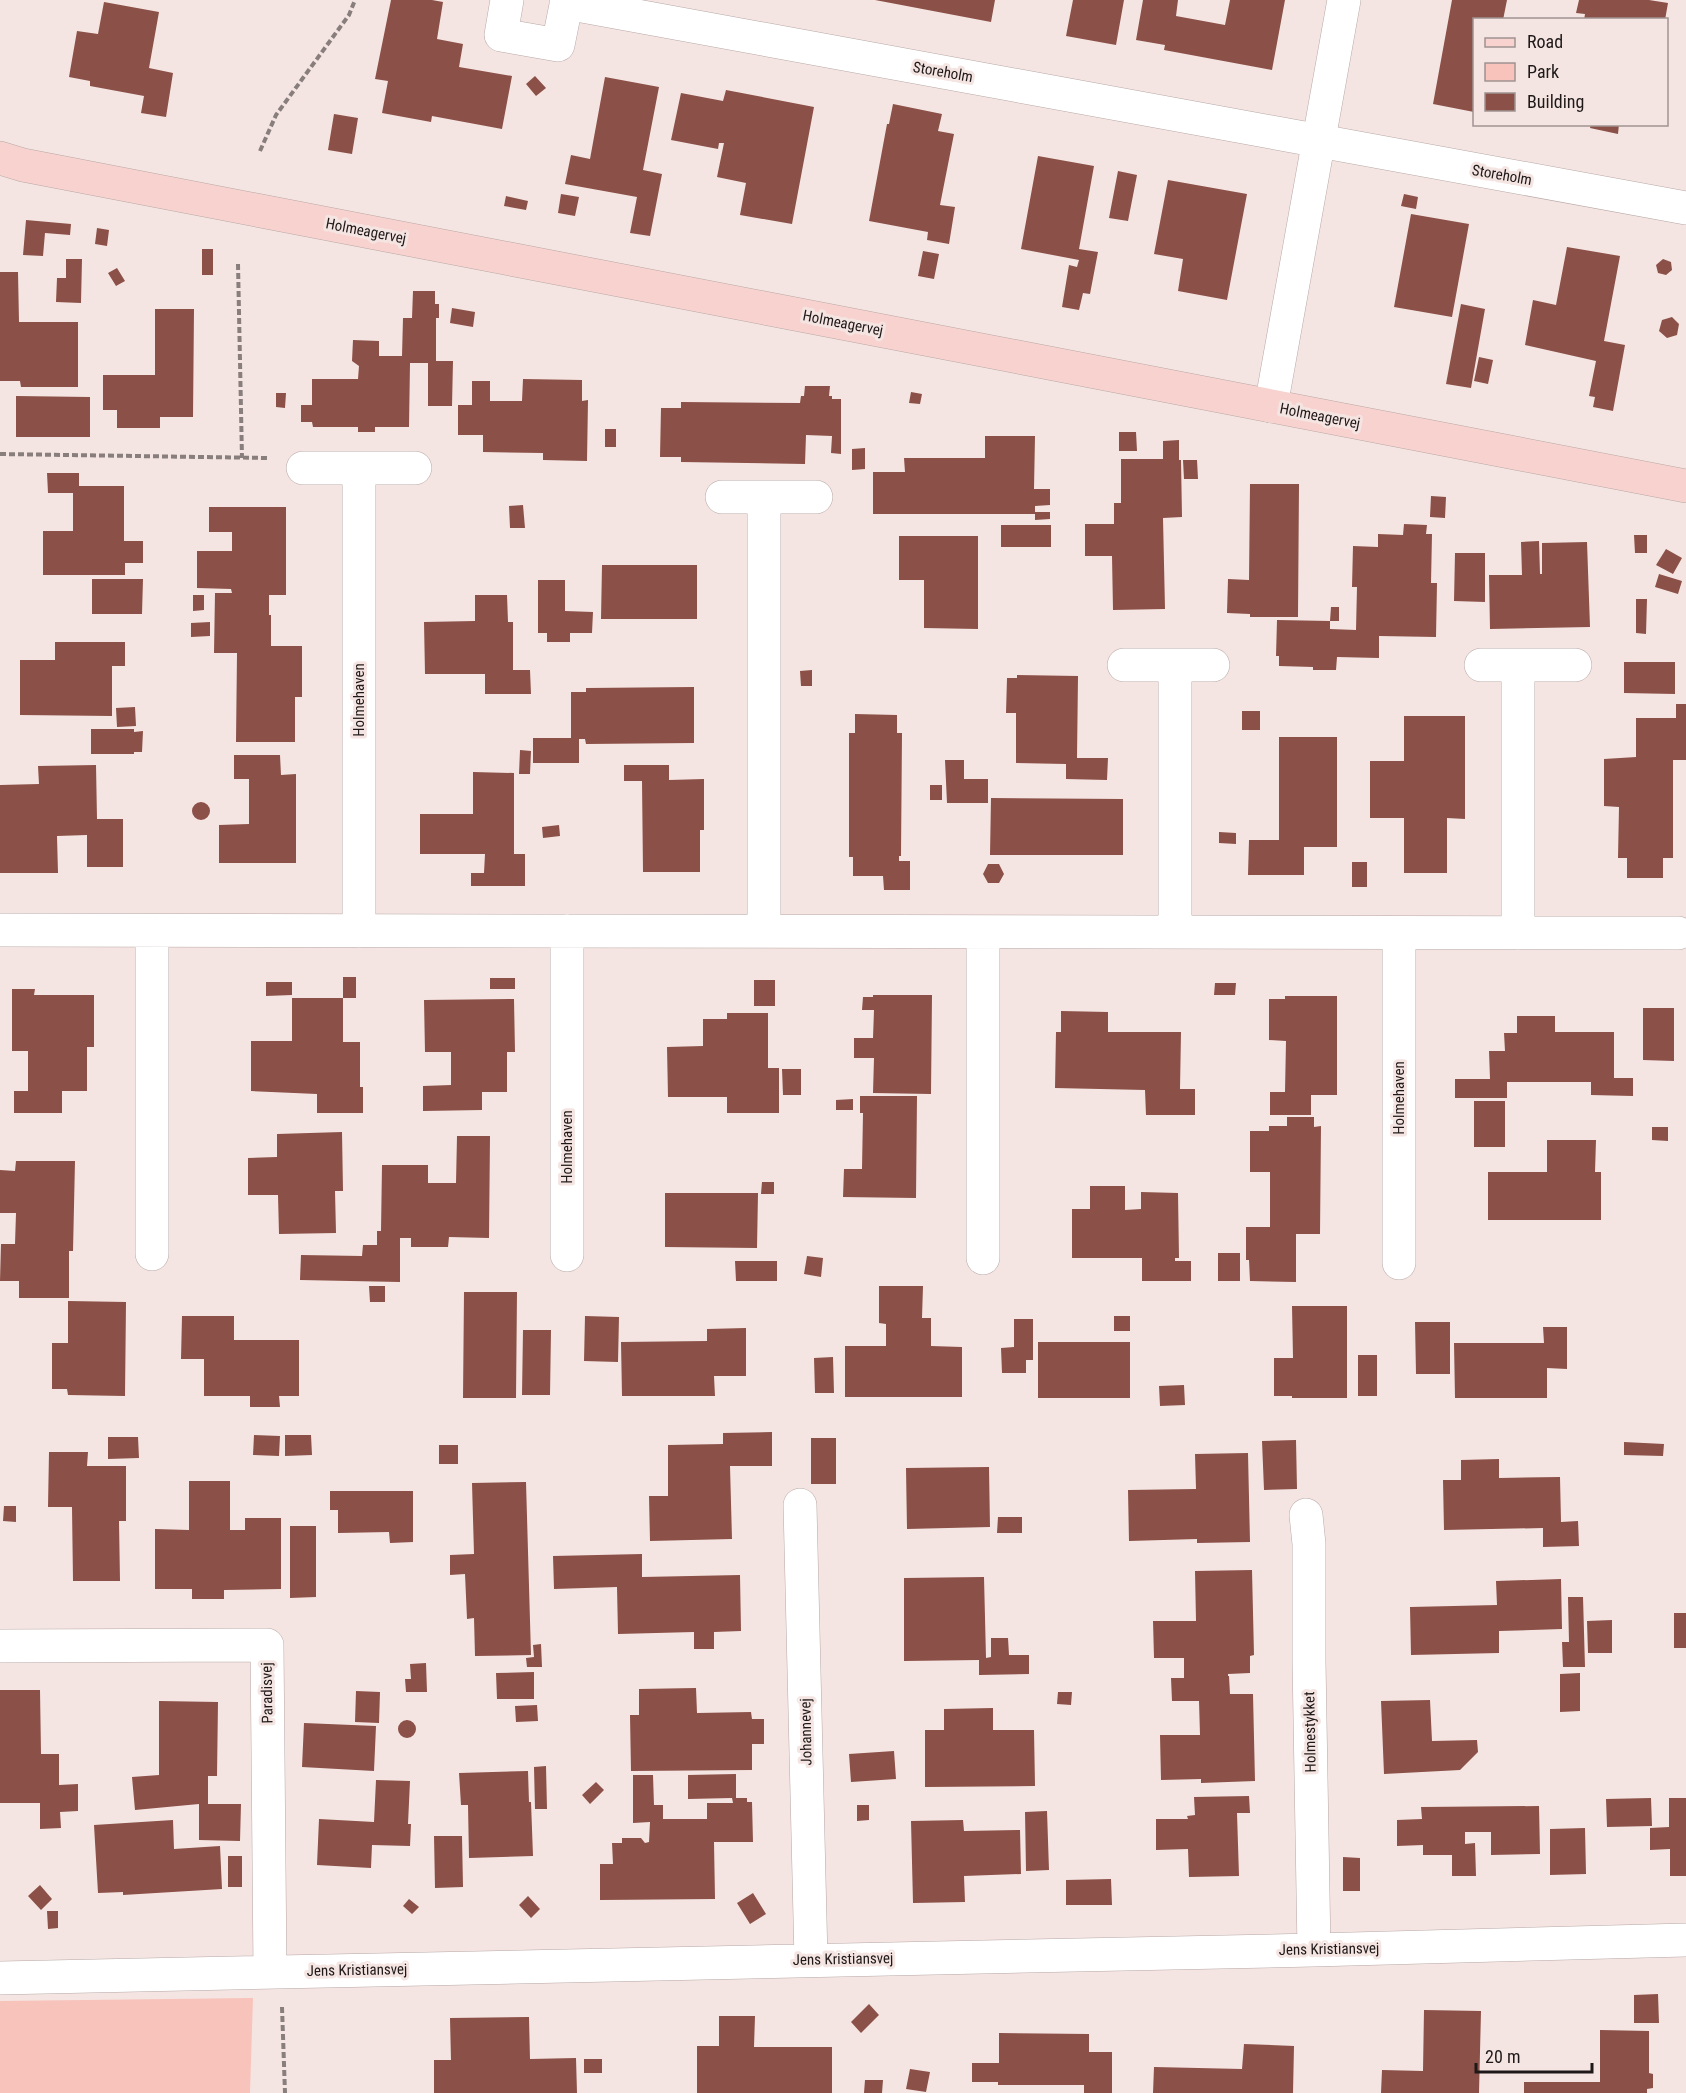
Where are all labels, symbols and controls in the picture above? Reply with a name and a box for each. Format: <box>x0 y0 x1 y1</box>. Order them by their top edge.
legend <box>1473 18 1668 126</box>
text: Road <box>1527 31 1563 52</box>
street label: Storeholm <box>912 58 974 86</box>
text: Park <box>1527 61 1559 82</box>
text: Building <box>1527 91 1584 112</box>
street label: Storeholm <box>1471 161 1533 189</box>
street label: Holmeagervej <box>324 214 408 248</box>
street label: Holmeagervej <box>801 306 885 340</box>
street label: Holmeagervej <box>1278 399 1362 433</box>
street label: Holmehaven <box>350 663 368 737</box>
street label: Holmehaven <box>1390 1061 1408 1135</box>
street label: Holmehaven <box>558 1110 576 1184</box>
street label: Paradisvej <box>257 1662 277 1724</box>
street label: Holmestykket <box>1300 1691 1320 1773</box>
street label: Johannevej <box>796 1698 816 1766</box>
street label: Jens Kristiansvej <box>1278 1939 1380 1959</box>
street label: Jens Kristiansvej <box>792 1949 894 1969</box>
street label: Jens Kristiansvej <box>306 1960 408 1980</box>
scale bar <box>1476 2036 1592 2074</box>
text: 20 m <box>1485 2046 1520 2067</box>

